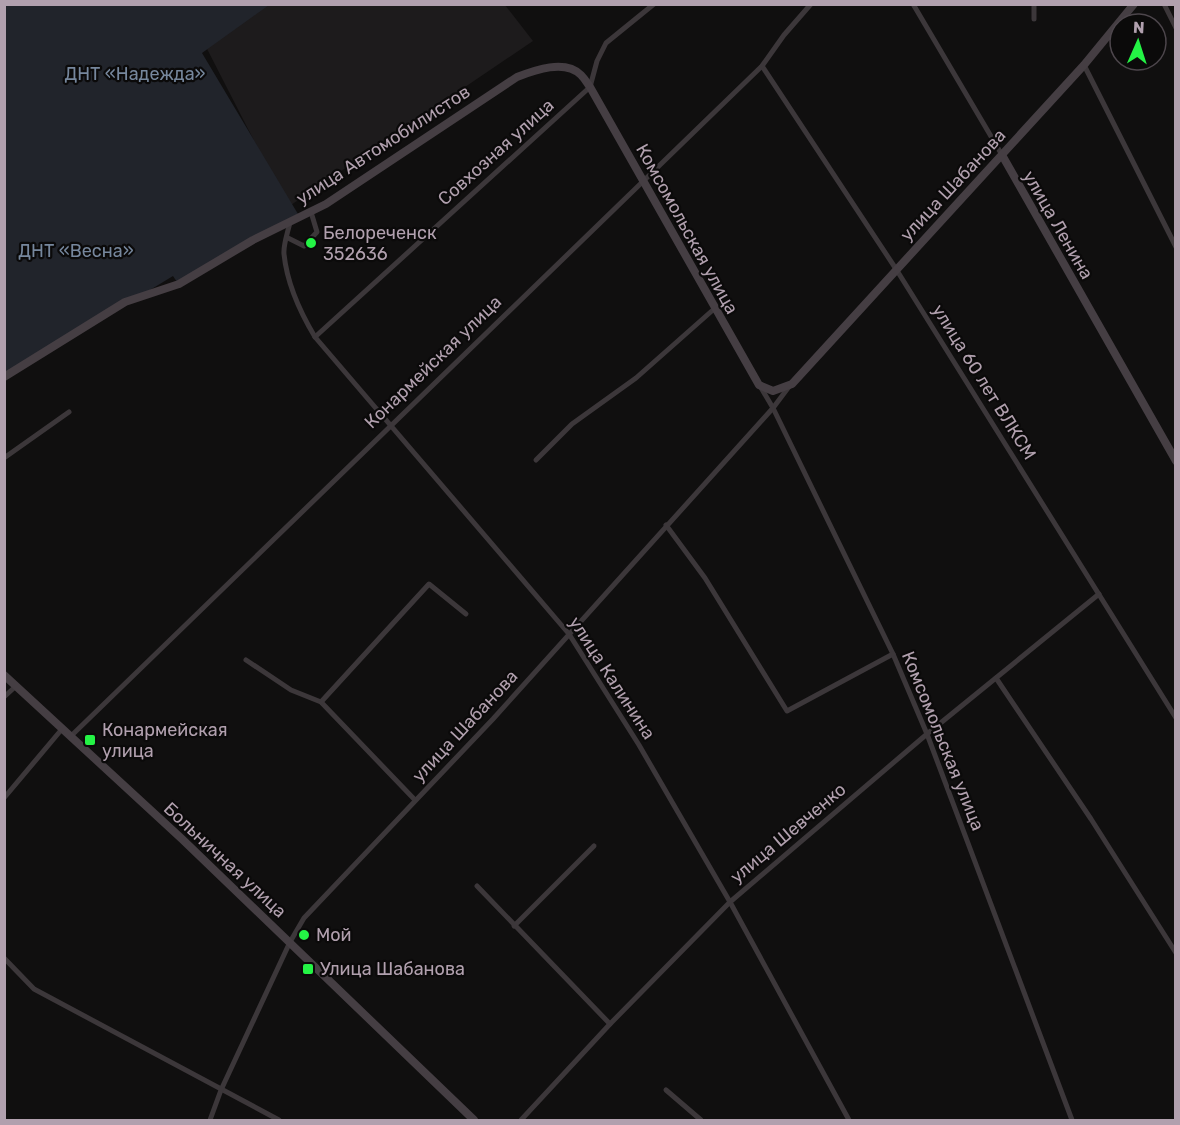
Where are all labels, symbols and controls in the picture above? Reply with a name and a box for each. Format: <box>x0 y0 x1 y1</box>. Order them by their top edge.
north arrow <box>1108 12 1168 72</box>
text: N <box>1133 18 1145 37</box>
park label: ДНТ «Надежда» <box>64 63 206 85</box>
street label: улица Автомобилистов <box>292 81 474 209</box>
street label: Совхозная улица <box>433 94 559 210</box>
street label: улица Шабанова <box>895 124 1011 246</box>
street label: Комсомольская улица <box>631 140 743 318</box>
street label: улица Ленина <box>1018 167 1098 283</box>
place label: Белореченск 352636 <box>323 222 437 265</box>
marker: Белореченск 352636 <box>304 236 318 250</box>
park label: ДНТ «Весна» <box>18 240 134 262</box>
street label: Конармейская улица <box>360 291 506 433</box>
street label: улица 60 лет ВЛКСМ <box>927 300 1041 464</box>
street label: улица Калинина <box>564 613 660 743</box>
street label: Комсомольская улица <box>897 648 989 834</box>
street label: улица Шабанова <box>407 665 523 787</box>
place label: Конармейская улица <box>102 719 228 762</box>
marker: Конармейская улица <box>83 733 97 747</box>
street label: улица Шевченко <box>726 778 850 888</box>
street label: Больничная улица <box>159 797 291 923</box>
place label: Мой <box>316 924 352 946</box>
marker: Мой <box>297 928 311 942</box>
place label: Улица Шабанова <box>320 958 465 980</box>
marker: Улица Шабанова <box>301 962 315 976</box>

